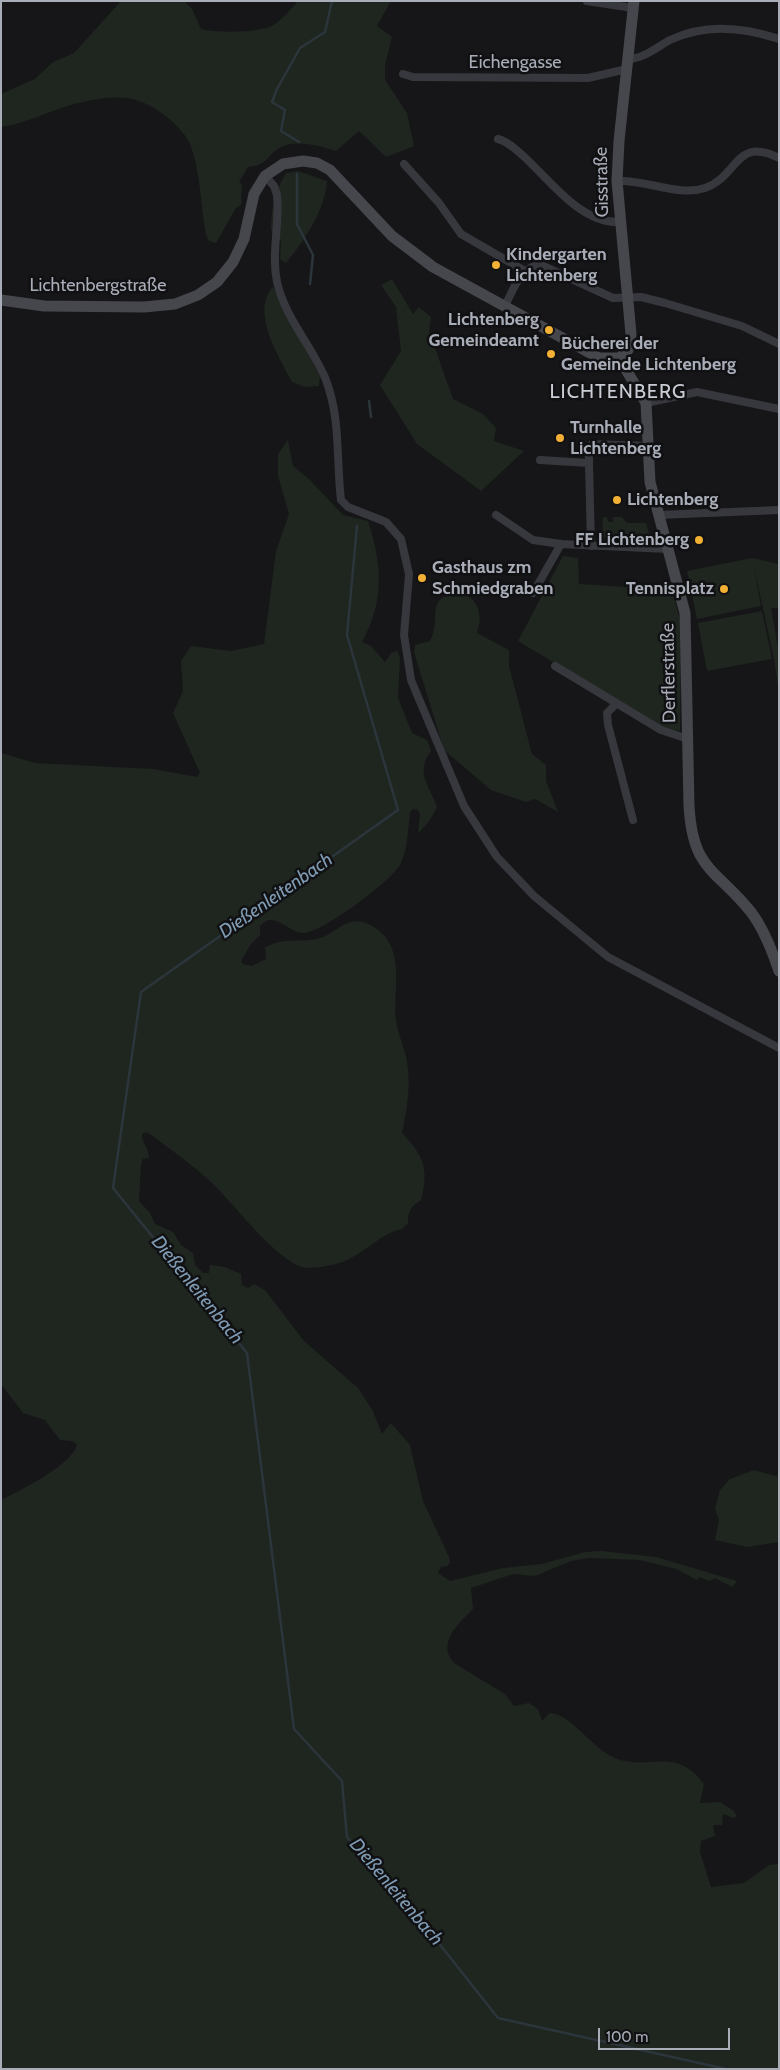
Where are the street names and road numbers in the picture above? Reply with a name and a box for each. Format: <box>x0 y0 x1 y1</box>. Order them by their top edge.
street label: Eichengasse <box>468 52 562 74</box>
street label: Gisstraße <box>591 147 613 217</box>
street label: Lichtenbergstraße <box>30 275 166 297</box>
street label: Derflerstraße <box>657 623 681 723</box>

